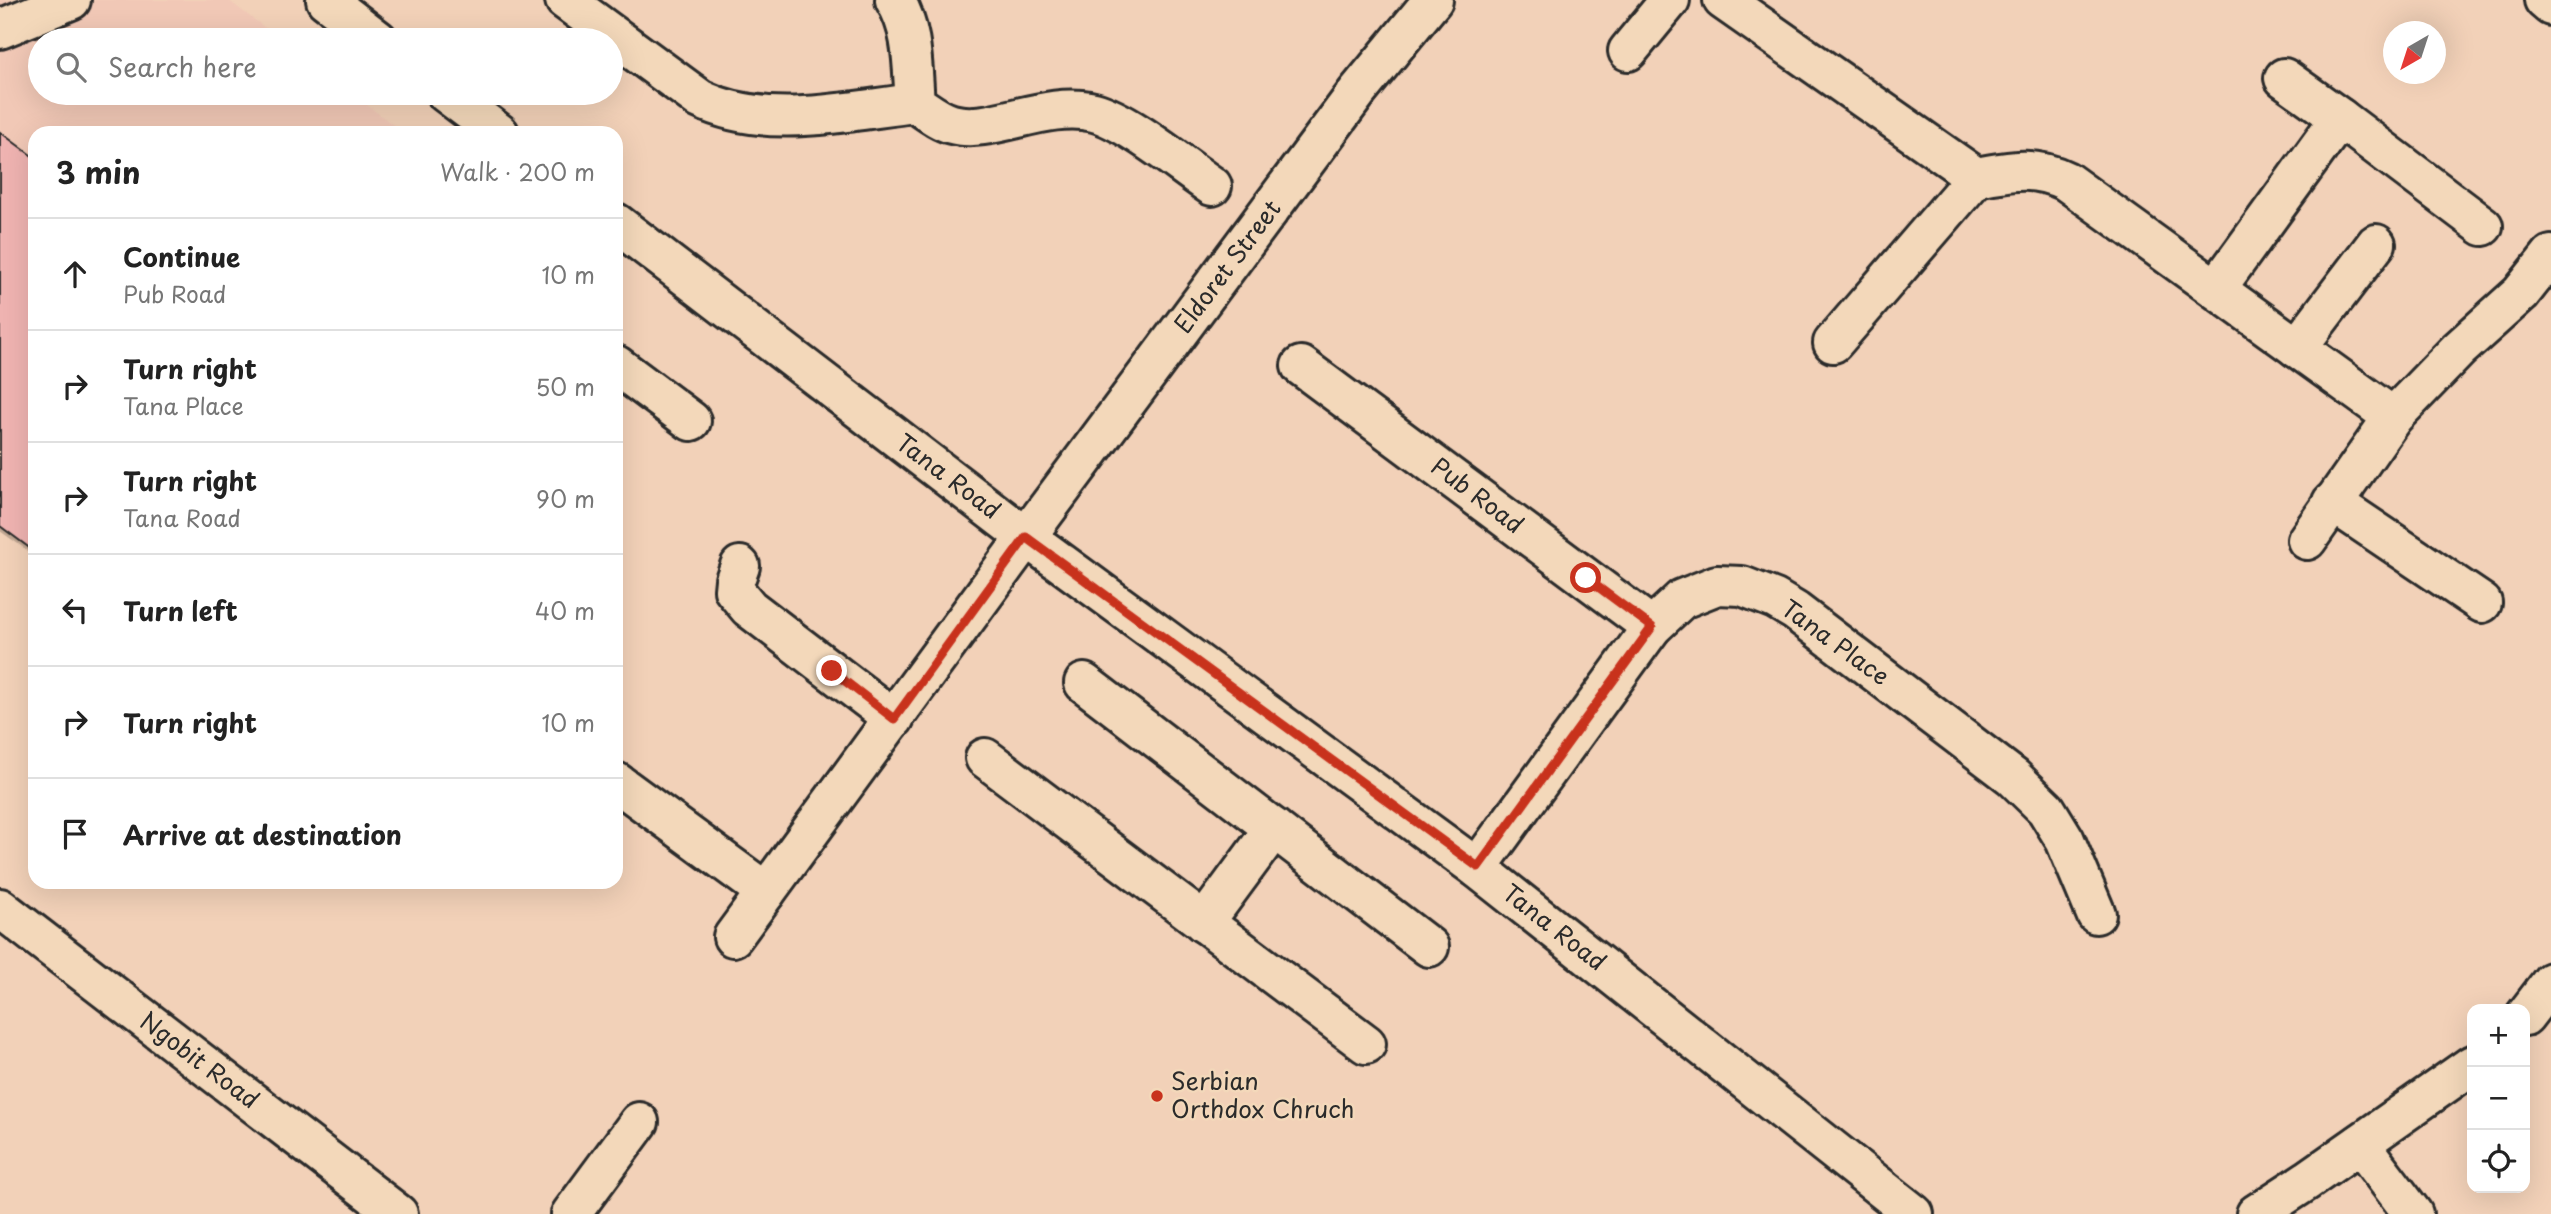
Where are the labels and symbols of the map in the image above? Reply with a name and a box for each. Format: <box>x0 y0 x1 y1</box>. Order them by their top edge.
north arrow <box>2383 21 2446 84</box>
street label: Eldoret Street <box>1164 191 1289 340</box>
street label: Tana Road <box>889 424 1009 527</box>
street label: Pub Road <box>1424 448 1532 541</box>
route start <box>1570 562 1601 593</box>
street label: Tana Place <box>1775 590 1898 693</box>
route end <box>816 655 847 686</box>
street label: Tana Road <box>1496 874 1615 978</box>
street label: Ngobit Road <box>133 1002 268 1116</box>
place label: Serbian Orthdox Chruch <box>1171 1062 1354 1126</box>
marker: Serbian Orthdox Chruch <box>1149 1088 1165 1104</box>

